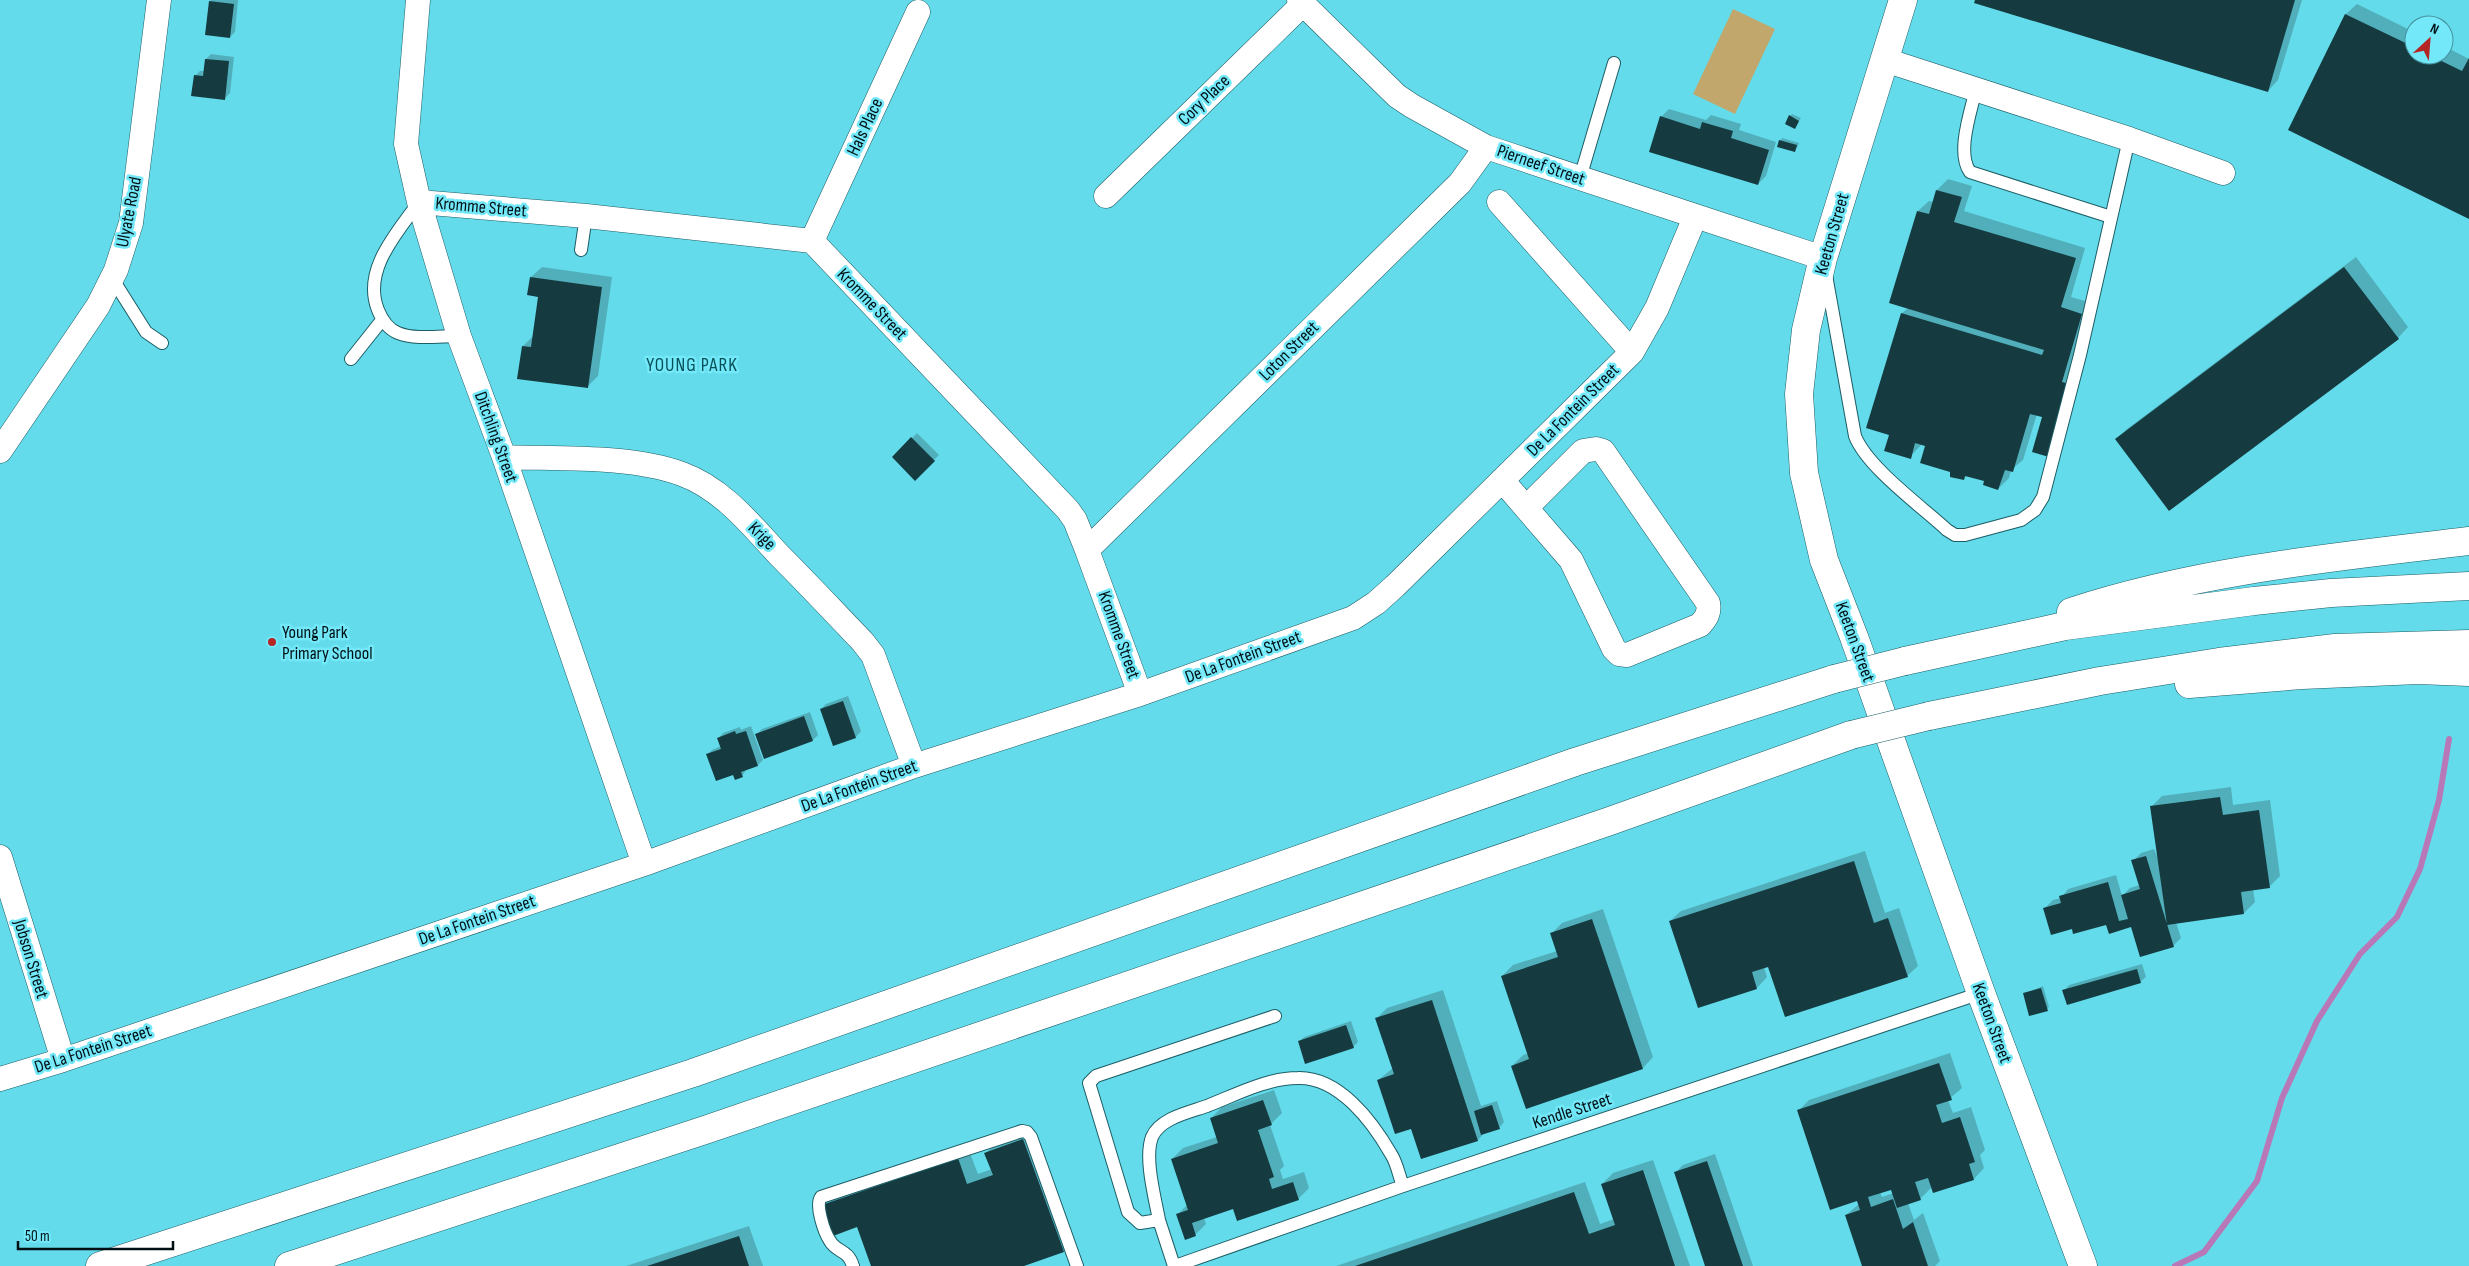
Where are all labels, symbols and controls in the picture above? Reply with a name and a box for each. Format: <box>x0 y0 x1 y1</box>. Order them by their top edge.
north arrow <box>2404 15 2454 65</box>
text: N <box>2427 19 2442 38</box>
street label: Cory Place <box>1174 70 1234 130</box>
street label: Hals Place <box>843 95 887 159</box>
street label: Pierneef Street <box>1494 140 1588 190</box>
street label: Ulyate Road <box>112 175 146 249</box>
street label: Keeton Street <box>1810 190 1854 277</box>
street label: Kromme Street <box>434 193 528 221</box>
street label: Kromme Street <box>833 264 912 345</box>
street label: Loton Street <box>1255 317 1323 385</box>
district label: YOUNG PARK <box>646 354 738 377</box>
street label: De La Fontein Street <box>1523 359 1624 460</box>
street label: Ditchling Street <box>470 389 522 486</box>
street label: Krige <box>744 518 780 554</box>
street label: Kromme Street <box>1093 588 1145 682</box>
street label: Keeton Street <box>1831 599 1879 685</box>
place label: Young Park Primary School <box>282 622 373 664</box>
street label: De La Fontein Street <box>1182 626 1304 688</box>
marker: Young Park Primary School <box>266 636 278 648</box>
street label: De La Fontein Street <box>798 755 920 817</box>
street label: De La Fontein Street <box>416 890 538 950</box>
street label: Jobson Street <box>9 916 53 1001</box>
street label: Keeton Street <box>1968 980 2016 1066</box>
street label: De La Fontein Street <box>32 1020 155 1078</box>
street label: Kendle Street <box>1530 1088 1615 1134</box>
scale bar <box>18 1218 172 1250</box>
text: 50 m <box>25 1227 50 1246</box>

